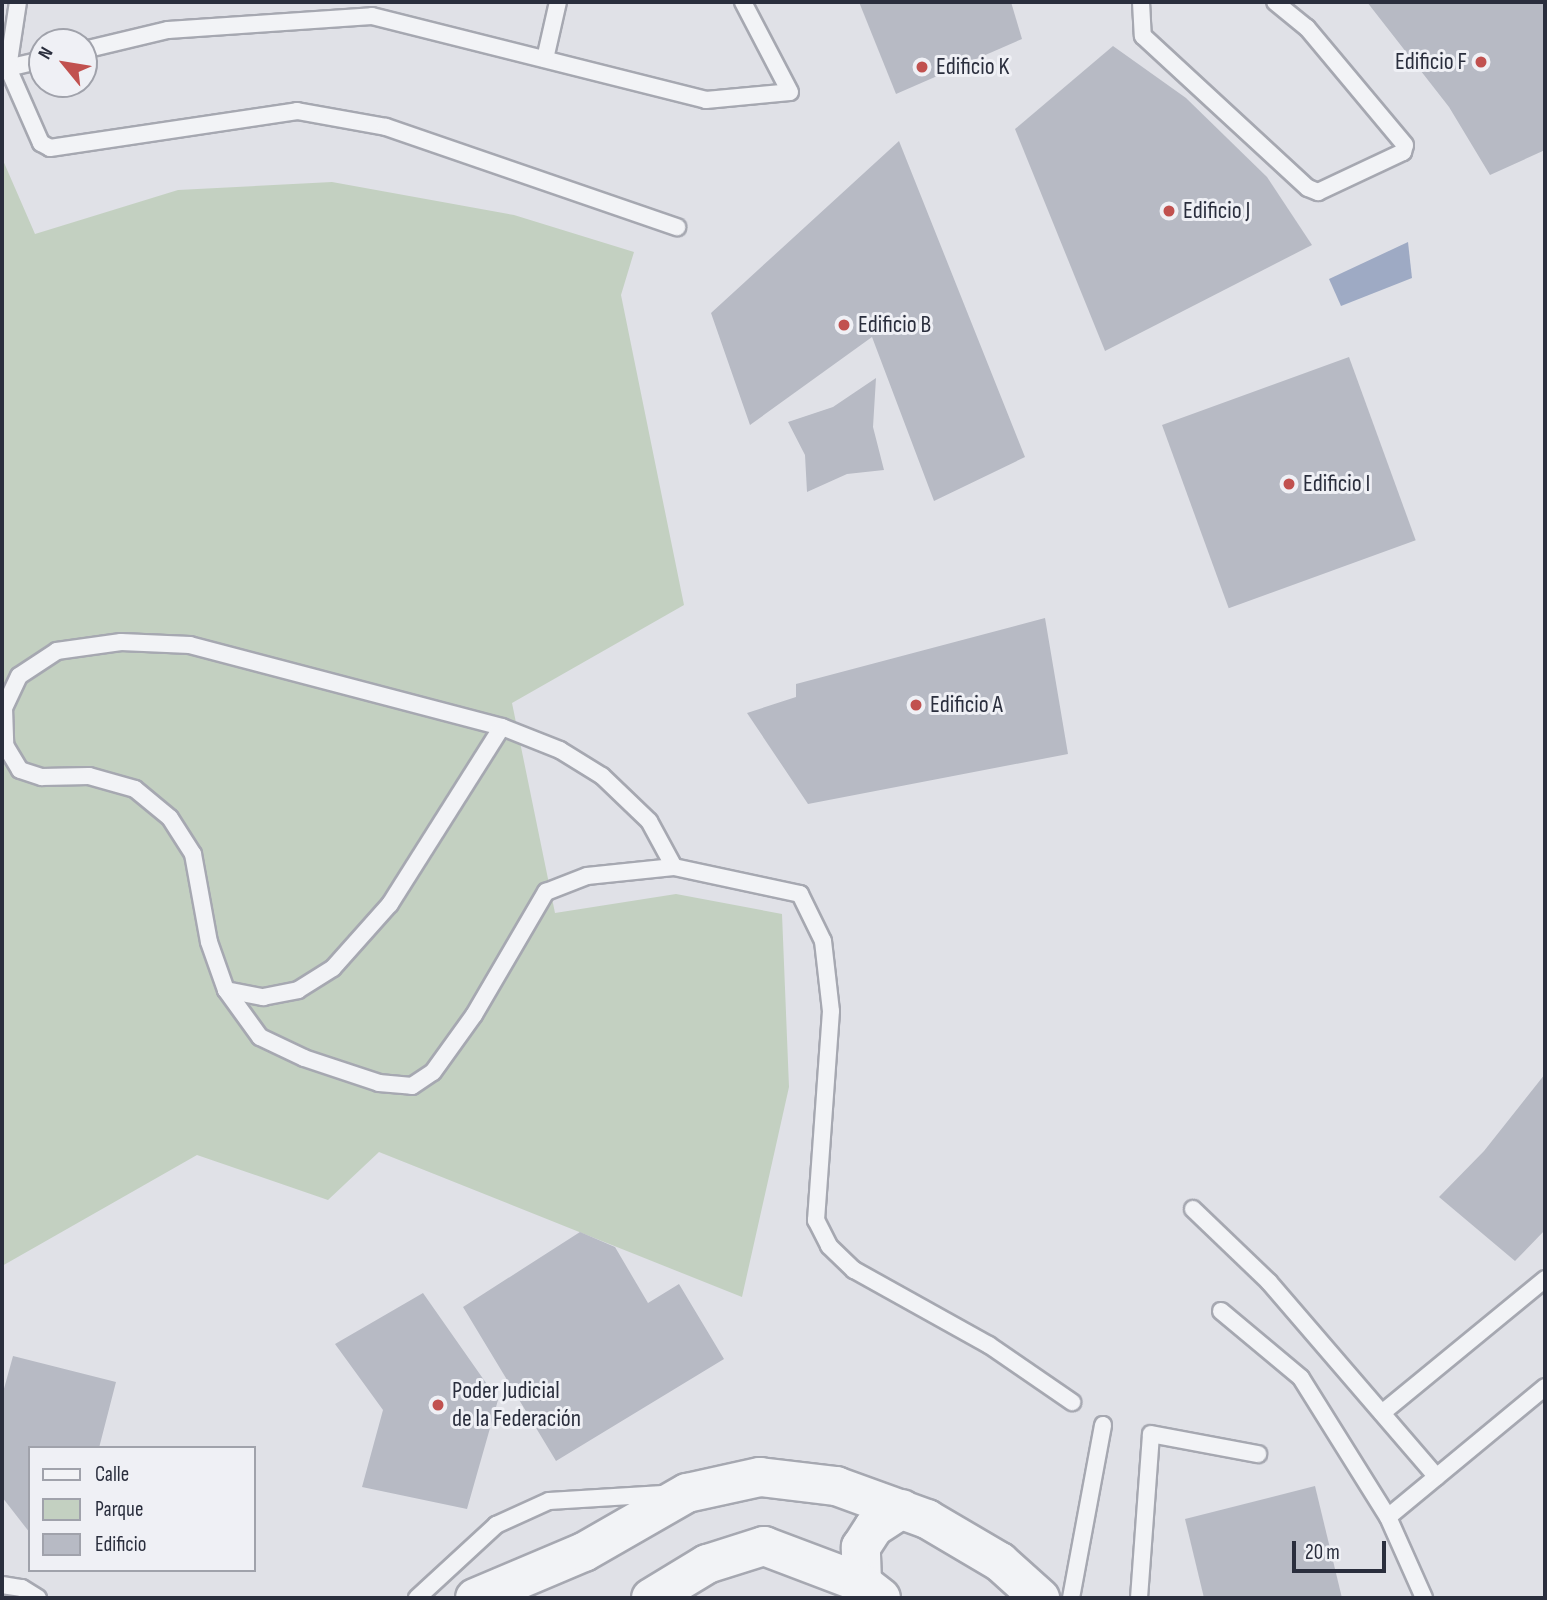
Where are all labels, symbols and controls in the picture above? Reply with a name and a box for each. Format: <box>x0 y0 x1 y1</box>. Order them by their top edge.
north arrow <box>28 28 98 98</box>
text: N <box>34 43 59 63</box>
place label: Edificio F <box>1395 48 1467 76</box>
place label: Edificio K <box>936 53 1009 81</box>
marker: Edificio F <box>1473 54 1489 70</box>
marker: Edificio K <box>914 59 930 75</box>
place label: Edificio J <box>1183 197 1250 225</box>
marker: Edificio J <box>1161 203 1177 219</box>
place label: Edificio B <box>858 311 931 339</box>
marker: Edificio B <box>836 317 852 333</box>
place label: Edificio I <box>1303 470 1370 498</box>
marker: Edificio I <box>1281 476 1297 492</box>
place label: Edificio A <box>930 691 1003 719</box>
marker: Edificio A <box>908 697 924 713</box>
place label: Poder Judicial de la Federación <box>452 1377 581 1433</box>
marker: Poder Judicial de la Federación <box>430 1397 446 1413</box>
legend <box>28 1446 256 1572</box>
text: Calle <box>95 1462 129 1487</box>
text: Parque <box>95 1497 143 1522</box>
scale bar <box>1295 1526 1390 1570</box>
text: Edificio <box>95 1532 146 1557</box>
text: 20 m <box>1305 1540 1340 1565</box>

